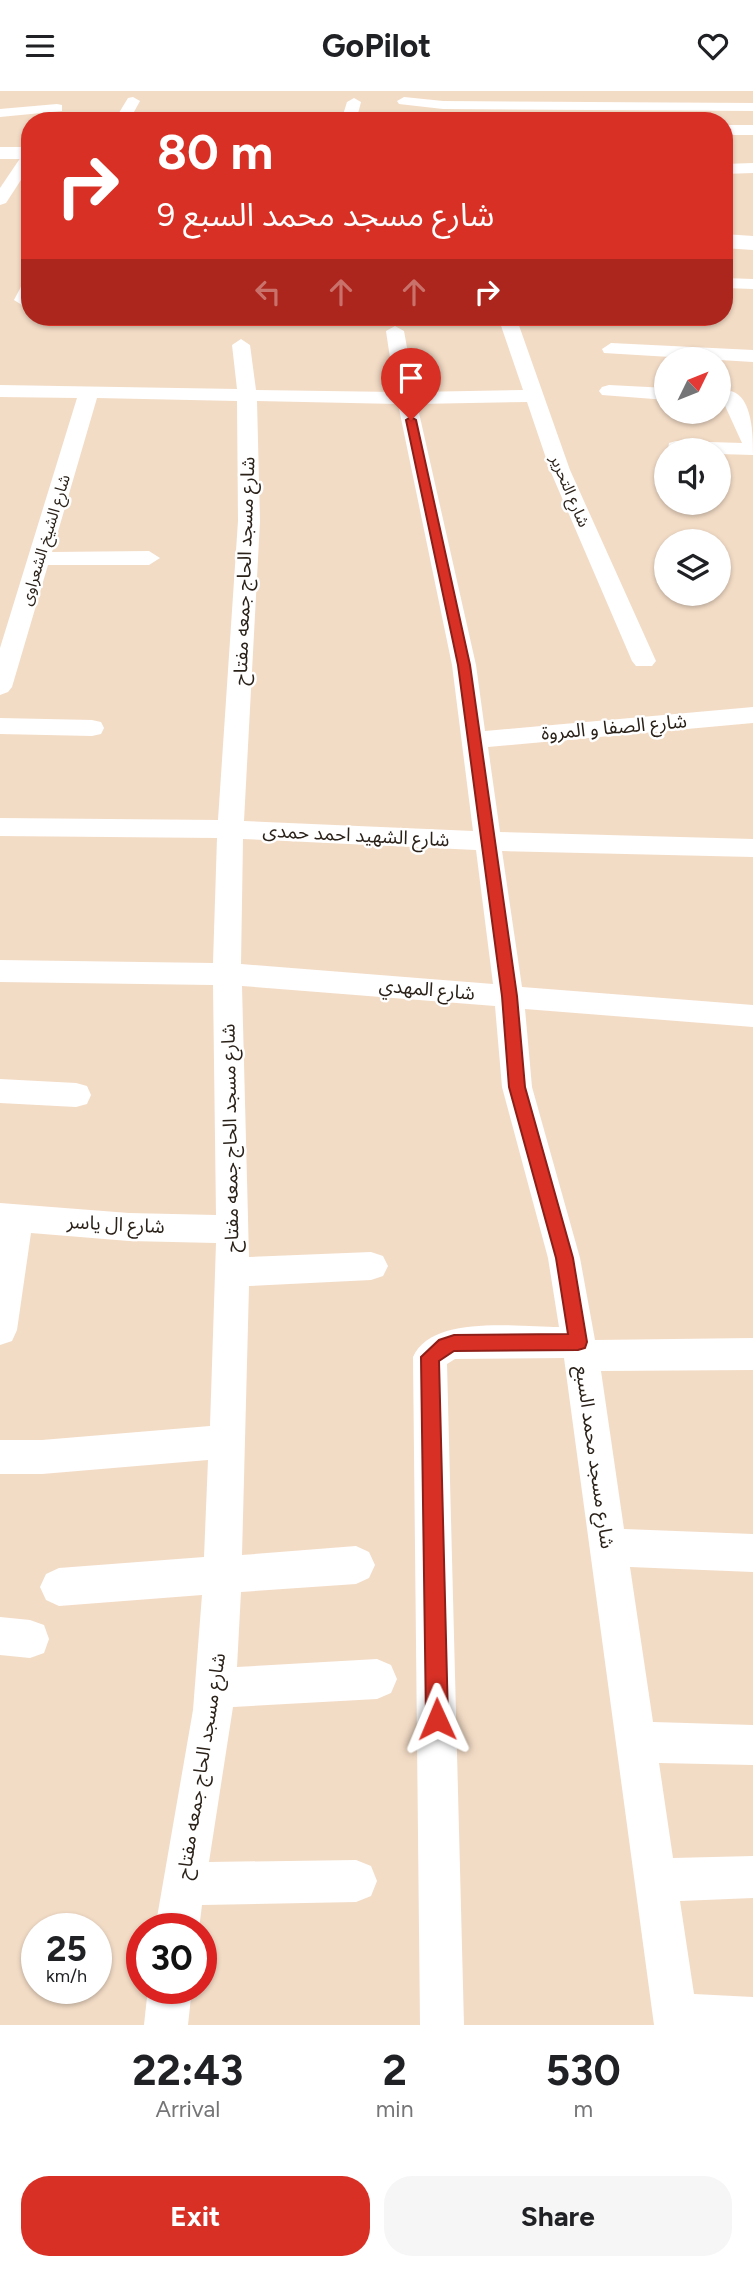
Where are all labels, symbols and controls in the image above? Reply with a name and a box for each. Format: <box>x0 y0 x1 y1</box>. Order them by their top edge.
icon: menu <box>21 27 59 65</box>
text: GoPilot <box>322 27 431 65</box>
icon: heart <box>694 27 732 65</box>
text: 80 m <box>157 122 273 181</box>
icon: right <box>42 140 133 231</box>
text: شارع مسجد محمد السبع 9 <box>157 196 494 234</box>
icon: left <box>249 273 287 311</box>
icon: ahead <box>322 273 360 311</box>
icon: ahead <box>395 273 433 311</box>
icon: right <box>468 273 506 311</box>
north arrow <box>654 347 732 423</box>
map controls <box>654 347 731 606</box>
pin <box>381 348 441 420</box>
icon: arrive <box>392 359 430 397</box>
button: sound <box>654 438 731 515</box>
street label: شارع التحرير <box>543 451 594 531</box>
street label: شارع مسجد الحاج جمعه مفتاح <box>229 456 261 686</box>
street label: شارع الشيخ الشعراوى <box>16 472 77 609</box>
button: layers <box>654 529 731 606</box>
street label: شارع الصفا و المروة <box>540 709 688 747</box>
street label: شارع الشهيد احمد حمدى <box>262 819 450 853</box>
street label: شارع المهدي <box>378 973 476 1008</box>
street label: شارع مسجد الحاج جمعه مفتاح <box>217 1023 245 1253</box>
street label: شارع ال ياسر <box>65 1210 165 1240</box>
street label: شارع مسجد محمد السبع <box>568 1364 619 1551</box>
street label: شارع مسجد الحاج جمعه مفتاح <box>172 1651 232 1881</box>
position arrow <box>400 1682 474 1756</box>
speed limit sign: 30 <box>126 1913 217 2004</box>
text: 25 <box>46 1928 87 1970</box>
text: km/h <box>46 1965 87 1987</box>
text: 22:43 <box>132 2045 243 2096</box>
text: 2 <box>382 2045 407 2096</box>
text: 530 <box>546 2045 621 2096</box>
text: Arrival <box>155 2095 220 2123</box>
text: min <box>376 2095 413 2123</box>
text: m <box>573 2095 593 2123</box>
button: Exit <box>21 2176 370 2256</box>
button: Share <box>384 2176 732 2256</box>

